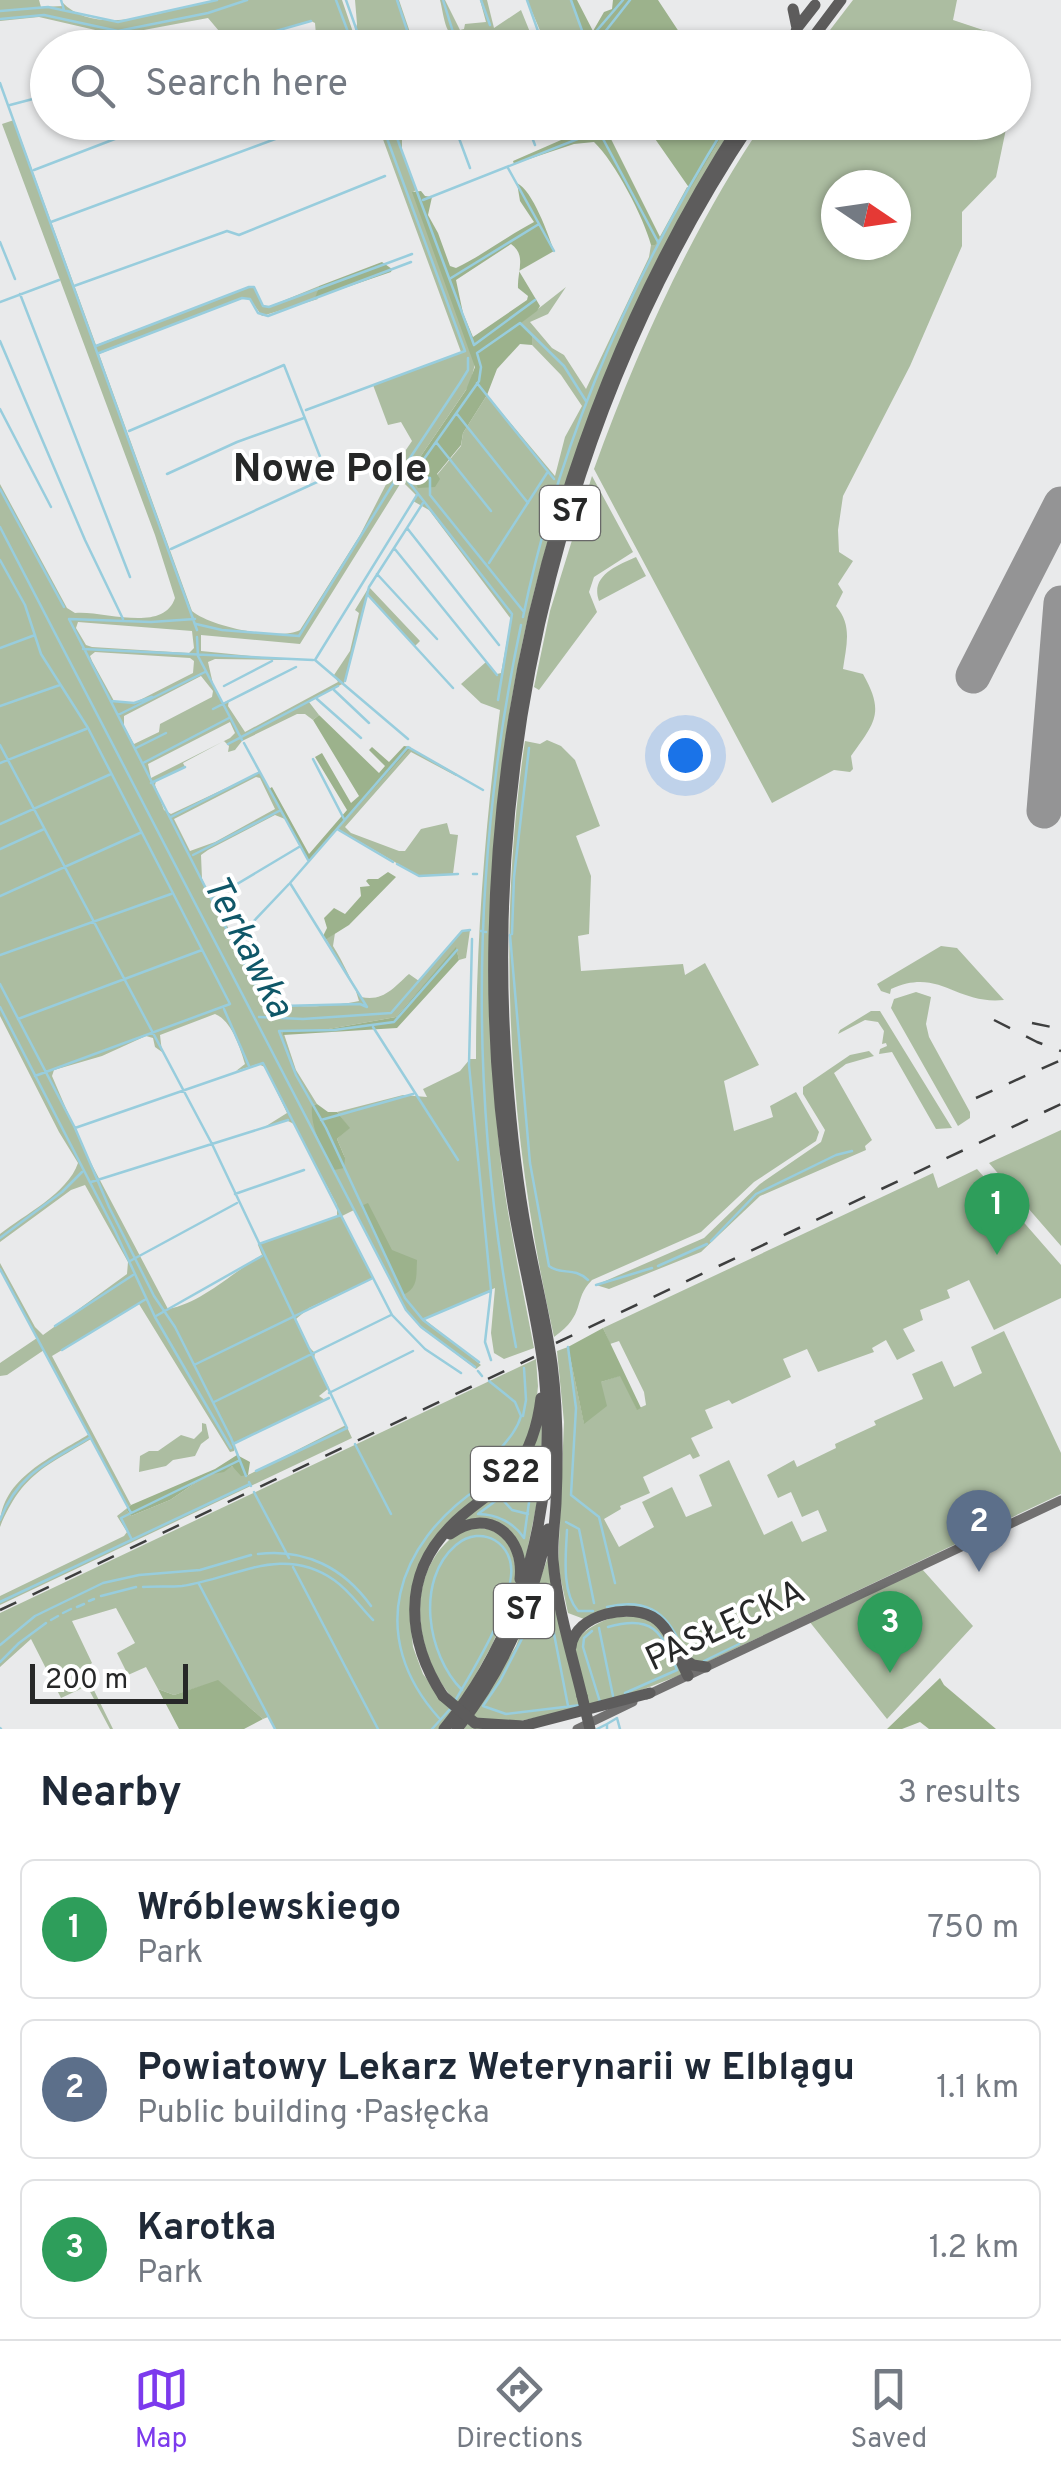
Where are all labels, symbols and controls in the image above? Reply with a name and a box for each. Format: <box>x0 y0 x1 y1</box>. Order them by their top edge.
search box <box>30 30 1031 140</box>
icon: search <box>65 58 120 113</box>
text: Search here <box>145 61 348 110</box>
north arrow <box>821 170 911 260</box>
district label: Nowe Pole <box>233 446 427 496</box>
road number: S7 <box>540 486 600 540</box>
your location <box>660 730 711 781</box>
water label: Terkawka <box>189 868 303 1027</box>
pin: 1 <box>964 1172 1030 1255</box>
road number: S22 <box>471 1447 551 1501</box>
pin: 2 <box>946 1490 1012 1572</box>
street label: PASŁĘCKA <box>639 1571 813 1683</box>
road number: S7 <box>494 1584 554 1638</box>
pin: 3 <box>858 1590 922 1673</box>
scale bar <box>30 1659 188 1704</box>
text: 200 m <box>45 1663 128 1699</box>
text: Nearby <box>40 1768 182 1821</box>
text: 3 results <box>898 1774 1021 1814</box>
text: Wróblewskiego <box>137 1885 401 1934</box>
text: 1 <box>68 1909 81 1949</box>
text: 750 m <box>927 1909 1019 1949</box>
text: Park <box>137 1934 203 1974</box>
text: Powiatowy Lekarz Weterynarii w Elblągu <box>137 2045 855 2094</box>
text: 2 <box>65 2069 84 2109</box>
text: 1.1 km <box>936 2069 1019 2109</box>
text: Public building · Pasłęcka <box>137 2094 489 2134</box>
text: Karotka <box>137 2205 276 2254</box>
text: 3 <box>65 2229 84 2269</box>
text: 1.2 km <box>929 2229 1019 2269</box>
text: Park <box>137 2254 203 2294</box>
tab: Map <box>134 2362 189 2458</box>
tab: Directions <box>456 2362 583 2458</box>
tab: Saved <box>850 2362 927 2458</box>

